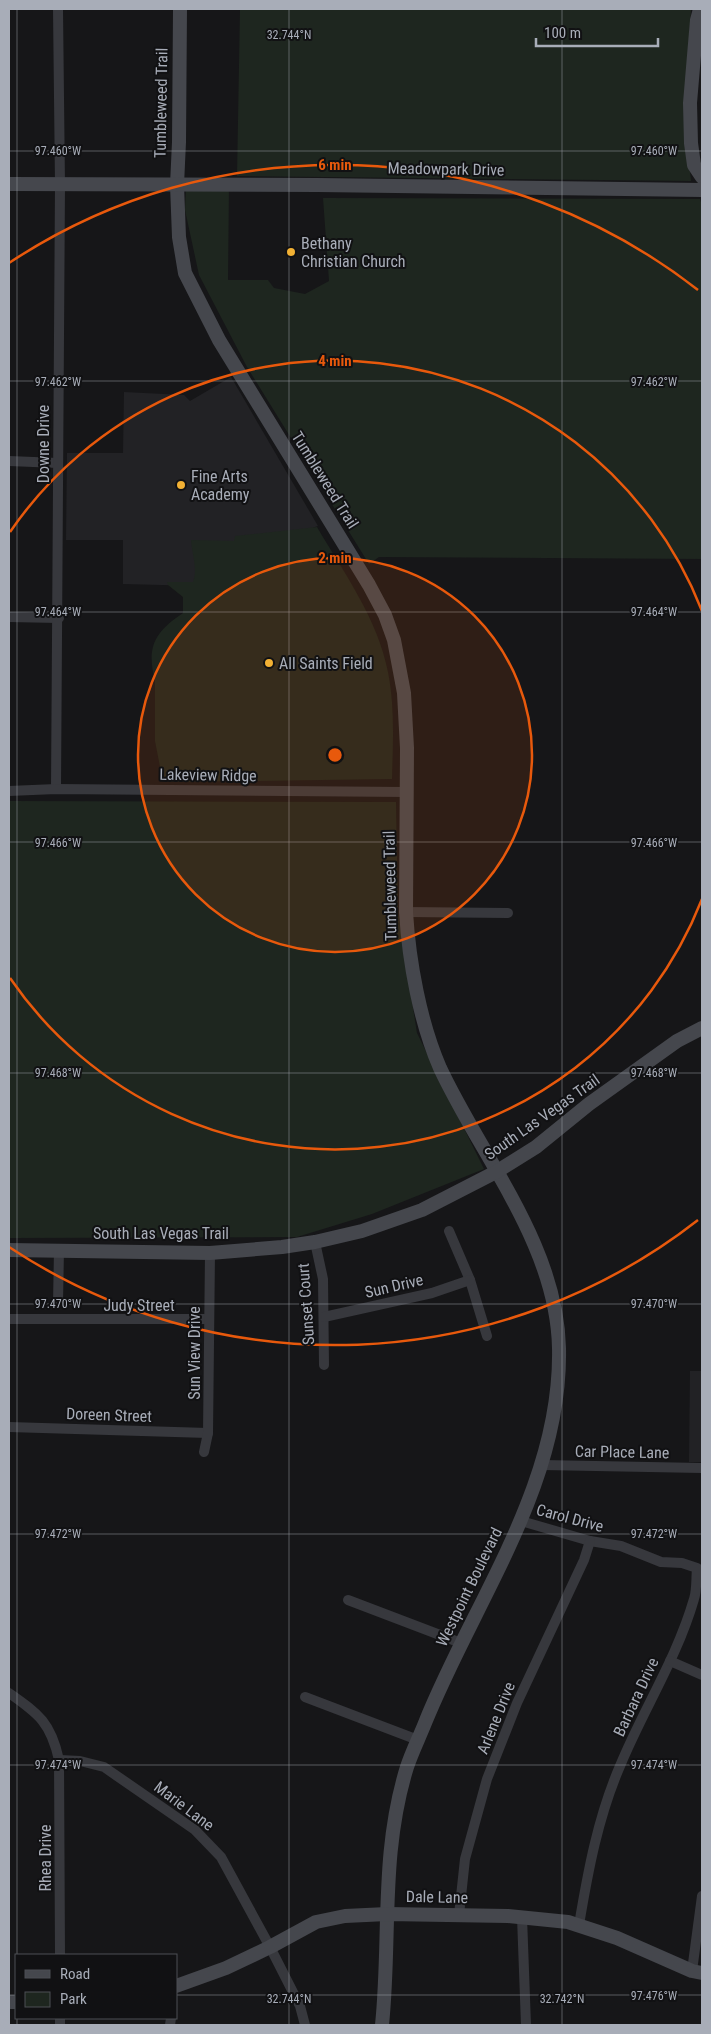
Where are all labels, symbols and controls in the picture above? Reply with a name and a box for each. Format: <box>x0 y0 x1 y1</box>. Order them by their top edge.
scale bar <box>536 15 658 47</box>
text: 100 m <box>544 24 581 42</box>
text: 32.744°N <box>267 28 311 42</box>
street label: Tumbleweed Trail <box>151 48 171 158</box>
text: 97.460°W <box>35 144 81 158</box>
text: 97.460°W <box>631 144 677 158</box>
text: 6 min <box>318 156 352 174</box>
street label: Meadowpark Drive <box>387 158 505 180</box>
place label: Bethany Christian Church <box>301 234 406 271</box>
marker: Bethany Christian Church <box>285 246 297 258</box>
text: 4 min <box>318 352 352 370</box>
text: 97.462°W <box>35 375 81 389</box>
text: 97.462°W <box>631 375 677 389</box>
street label: Downe Drive <box>34 405 53 483</box>
street label: Tumbleweed Trail <box>288 428 362 532</box>
place label: Fine Arts Academy <box>191 467 250 504</box>
marker: Fine Arts Academy <box>175 479 187 491</box>
text: 2 min <box>318 549 352 567</box>
text: 97.464°W <box>35 605 81 619</box>
text: 97.464°W <box>631 605 677 619</box>
place label: All Saints Field <box>279 654 373 673</box>
marker: All Saints Field <box>263 657 275 669</box>
centre of rings <box>326 746 344 764</box>
street label: Lakeview Ridge <box>159 765 257 785</box>
street label: Tumbleweed Trail <box>380 831 400 941</box>
text: 97.466°W <box>35 836 81 850</box>
text: 97.466°W <box>631 836 677 850</box>
text: 97.468°W <box>35 1066 81 1080</box>
text: 97.468°W <box>631 1066 677 1080</box>
street label: South Las Vegas Trail <box>481 1070 603 1164</box>
street label: South Las Vegas Trail <box>93 1224 229 1243</box>
street label: Sunset Court <box>294 1262 318 1345</box>
street label: Sun Drive <box>363 1270 425 1302</box>
street label: Judy Street <box>103 1296 175 1315</box>
text: 97.470°W <box>35 1297 81 1311</box>
text: 97.470°W <box>631 1297 677 1311</box>
street label: Sun View Drive <box>185 1306 204 1400</box>
street label: Doreen Street <box>66 1404 152 1426</box>
street label: Car Place Lane <box>575 1442 669 1462</box>
street label: Carol Drive <box>534 1500 606 1536</box>
street label: Westpoint Boulevard <box>432 1524 506 1650</box>
text: 97.472°W <box>35 1527 81 1541</box>
text: 97.472°W <box>631 1527 677 1541</box>
street label: Barbara Drive <box>610 1655 662 1739</box>
street label: Arlene Drive <box>473 1679 519 1757</box>
text: 97.474°W <box>35 1758 81 1772</box>
text: 97.474°W <box>631 1758 677 1772</box>
street label: Marie Lane <box>150 1777 218 1835</box>
street label: Rhea Drive <box>36 1825 55 1891</box>
street label: Dale Lane <box>406 1887 468 1907</box>
legend <box>15 1954 178 2019</box>
text: Road <box>60 1965 90 1983</box>
text: 97.476°W <box>631 1989 677 2003</box>
text: Park <box>60 1990 87 2008</box>
text: 32.744°N <box>267 1992 311 2006</box>
text: 32.742°N <box>540 1992 584 2006</box>

